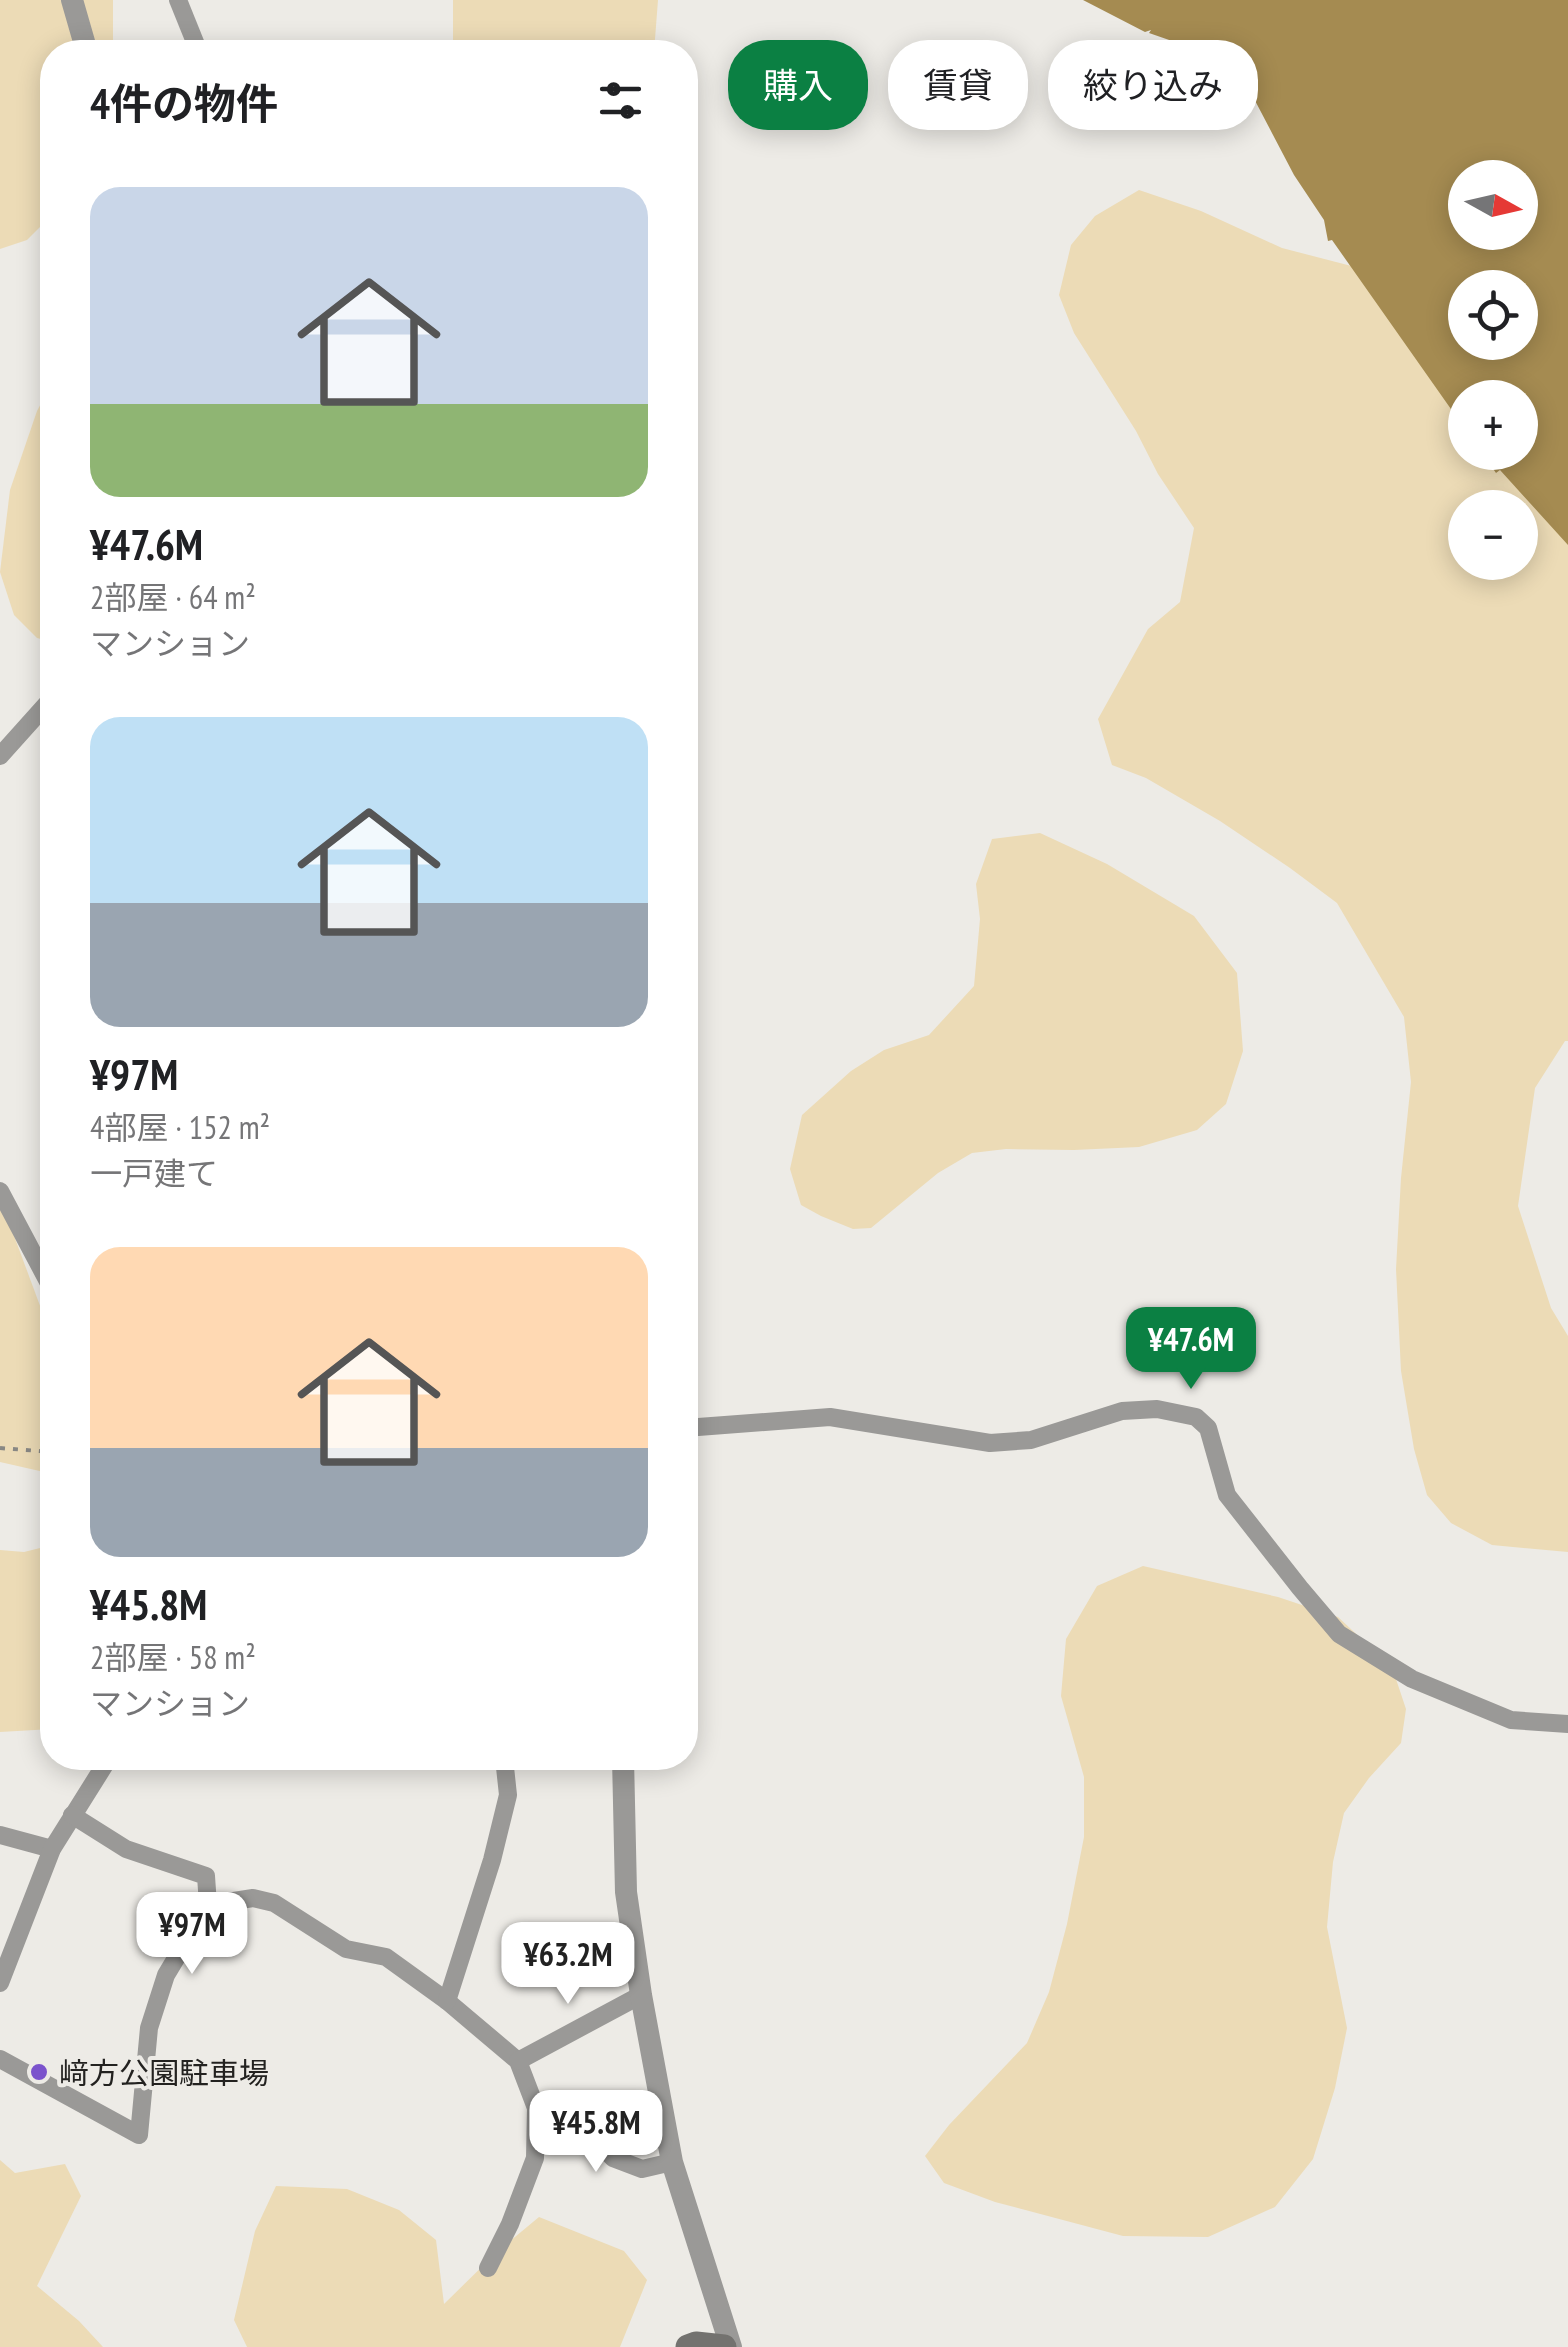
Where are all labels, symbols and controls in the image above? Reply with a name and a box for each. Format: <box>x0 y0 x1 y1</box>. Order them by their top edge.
chip: 購入 <box>728 40 868 130</box>
chip: 賃貸 <box>888 40 1028 130</box>
chip: 絞り込み <box>1048 40 1258 130</box>
icon: filters <box>593 73 648 128</box>
text: 4件の物件 <box>90 76 278 131</box>
north arrow <box>1448 160 1538 250</box>
map controls <box>1448 160 1538 580</box>
icon: home <box>279 252 459 432</box>
button: locate <box>1448 270 1538 360</box>
button: + <box>1448 380 1538 470</box>
button: − <box>1448 490 1538 580</box>
text: ¥47.6M <box>90 517 203 572</box>
text: 2部屋 · 64 m² <box>90 576 256 618</box>
text: マンション <box>90 622 250 664</box>
icon: home <box>279 782 459 962</box>
text: ¥97M <box>90 1047 178 1102</box>
text: 4部屋 · 152 m² <box>90 1106 270 1148</box>
text: 一戸建て <box>90 1152 218 1194</box>
pin: ¥47.6M <box>1110 1307 1272 1392</box>
icon: home <box>279 1312 459 1492</box>
text: ¥47.6M <box>1148 1318 1234 1360</box>
text: ¥45.8M <box>90 1577 207 1632</box>
text: 2部屋 · 58 m² <box>90 1636 256 1678</box>
text: マンション <box>90 1682 250 1724</box>
pin: ¥97M <box>133 1892 251 1977</box>
text: ¥97M <box>158 1903 226 1945</box>
pin: ¥63.2M <box>487 1922 649 2007</box>
text: ¥63.2M <box>523 1933 613 1975</box>
place label: 﨑方公園駐車場 <box>59 2053 269 2092</box>
marker: 﨑方公園駐車場 <box>28 2061 50 2083</box>
pin: ¥45.8M <box>515 2090 677 2175</box>
text: ¥45.8M <box>551 2101 641 2143</box>

